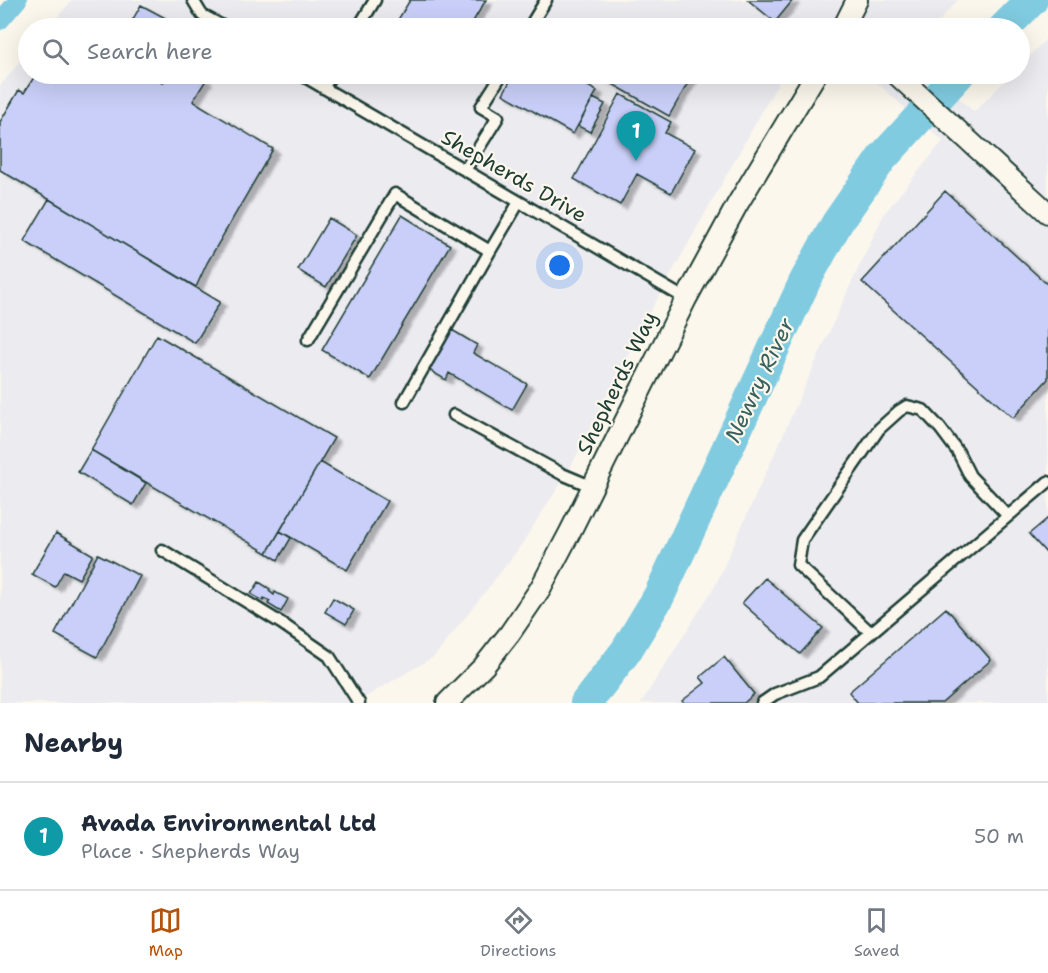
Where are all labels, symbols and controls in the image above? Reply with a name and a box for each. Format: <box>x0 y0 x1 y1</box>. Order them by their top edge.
search box <box>18 18 1030 84</box>
icon: search <box>39 35 72 68</box>
text: Search here <box>87 37 213 66</box>
pin: 1 <box>616 112 656 161</box>
street label: Shepherds Drive <box>436 123 592 229</box>
your location <box>545 251 574 280</box>
street label: Shepherds Way <box>570 307 664 459</box>
water label: Newry River <box>718 313 801 447</box>
text: Nearby <box>24 725 123 760</box>
text: Avada Environmental Ltd <box>81 809 376 838</box>
text: 1 <box>39 823 48 849</box>
text: 50 m <box>974 823 1024 849</box>
text: Place · Shepherds Way <box>81 838 300 864</box>
tab: Map <box>149 904 183 961</box>
tab: Directions <box>480 904 557 961</box>
tab: Saved <box>854 904 899 961</box>

